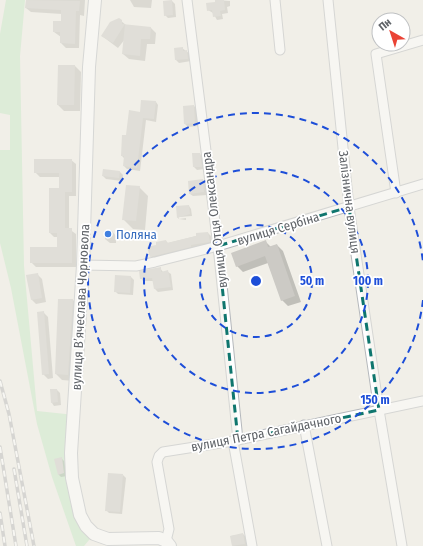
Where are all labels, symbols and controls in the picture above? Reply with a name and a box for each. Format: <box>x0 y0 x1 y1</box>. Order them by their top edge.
north arrow <box>371 12 411 52</box>
text: Пн <box>376 16 394 34</box>
street label: Залізнична вулиця <box>336 150 363 255</box>
street label: вулиця Отця Олександра <box>199 151 230 289</box>
street label: вулиця Сербіна <box>235 209 321 248</box>
street label: вулиця Вʼячеслава Чорновола <box>69 223 92 391</box>
place label: Поляна <box>116 227 157 242</box>
marker: Поляна <box>103 229 113 239</box>
centre of rings <box>249 274 263 288</box>
text: 50 m <box>300 274 324 288</box>
text: 100 m <box>353 274 383 288</box>
text: 150 m <box>360 393 390 407</box>
street label: вулиця Петра Сагайдачного <box>190 411 343 454</box>

